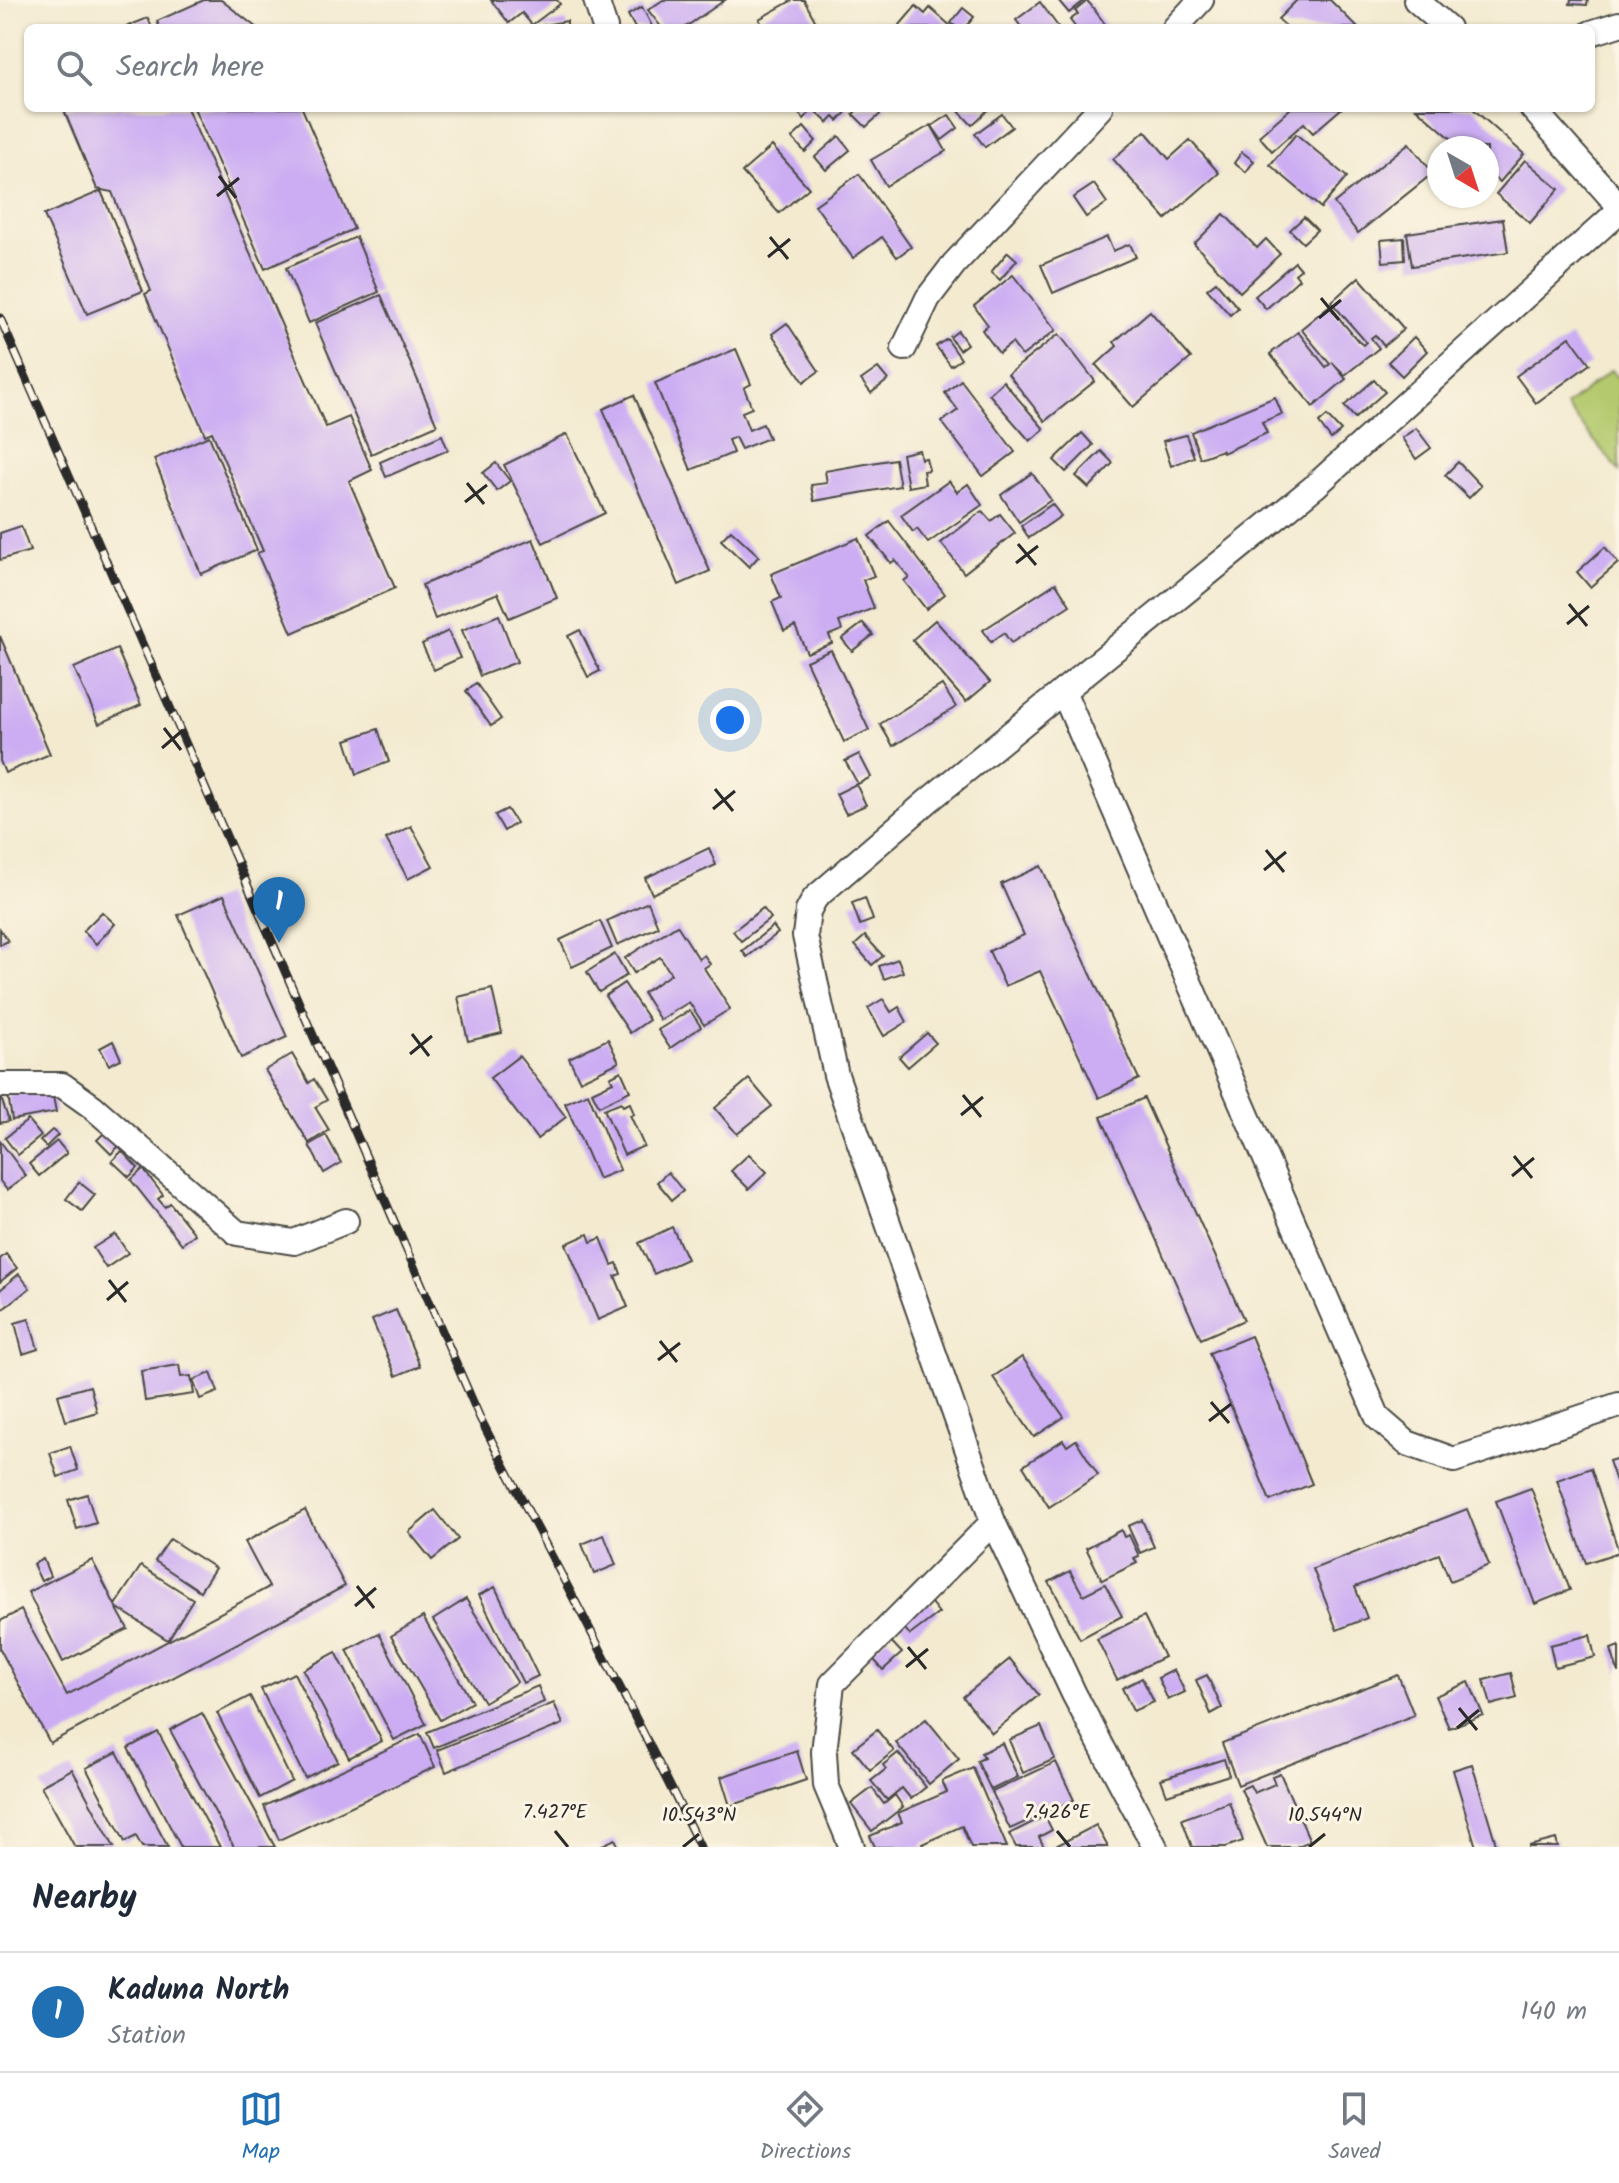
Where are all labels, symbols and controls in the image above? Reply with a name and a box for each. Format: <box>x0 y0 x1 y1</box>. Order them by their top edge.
search box <box>24 24 1595 112</box>
text: Search here <box>116 44 264 92</box>
icon: search <box>52 46 96 90</box>
north arrow <box>1427 136 1499 208</box>
your location <box>710 700 750 740</box>
pin: 1 <box>253 877 305 943</box>
text: 7.427°E <box>523 1797 588 1829</box>
text: 7.426°E <box>1024 1797 1091 1829</box>
text: 10.543°N <box>662 1800 736 1832</box>
text: 10.544°N <box>1288 1800 1362 1832</box>
text: Nearby <box>32 1872 137 1926</box>
text: Kaduna North <box>108 1967 289 2015</box>
text: 1 <box>54 1991 62 2033</box>
text: 140 m <box>1520 1991 1587 2033</box>
text: Station <box>108 2015 186 2057</box>
tab: Map <box>239 2087 283 2170</box>
tab: Directions <box>760 2087 851 2170</box>
tab: Saved <box>1328 2087 1380 2170</box>

